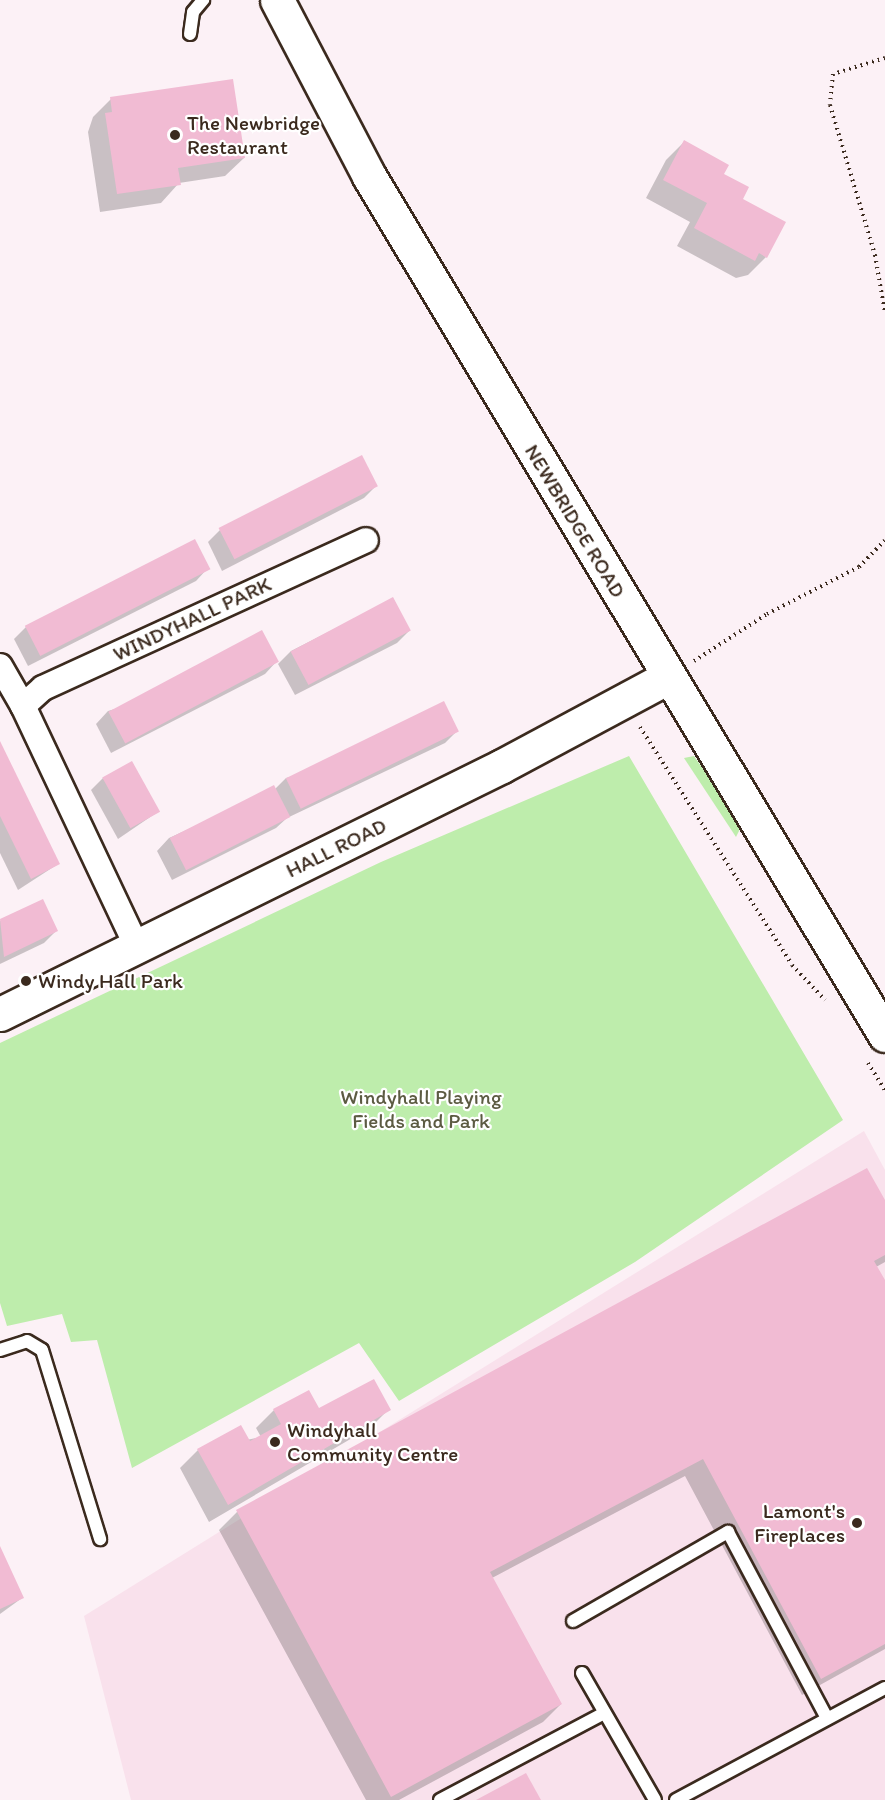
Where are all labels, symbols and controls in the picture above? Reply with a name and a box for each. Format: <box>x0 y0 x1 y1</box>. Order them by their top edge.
place label: The Newbridge Restaurant <box>187 110 320 160</box>
marker: The Newbridge Restaurant <box>168 128 182 142</box>
street label: NEWBRIDGE ROAD <box>519 440 631 602</box>
street label: WINDYHALL PARK <box>109 571 275 667</box>
street label: HALL ROAD <box>282 813 390 883</box>
place label: Windy Hall Park <box>38 968 182 994</box>
marker: Windy Hall Park <box>19 974 33 988</box>
park label: Windyhall Playing Fields and Park <box>340 1084 502 1134</box>
place label: Windyhall Community Centre <box>287 1417 459 1467</box>
marker: Windyhall Community Centre <box>268 1435 282 1449</box>
place label: Lamont's Fireplaces <box>754 1498 845 1548</box>
marker: Lamont's Fireplaces <box>850 1516 864 1530</box>

